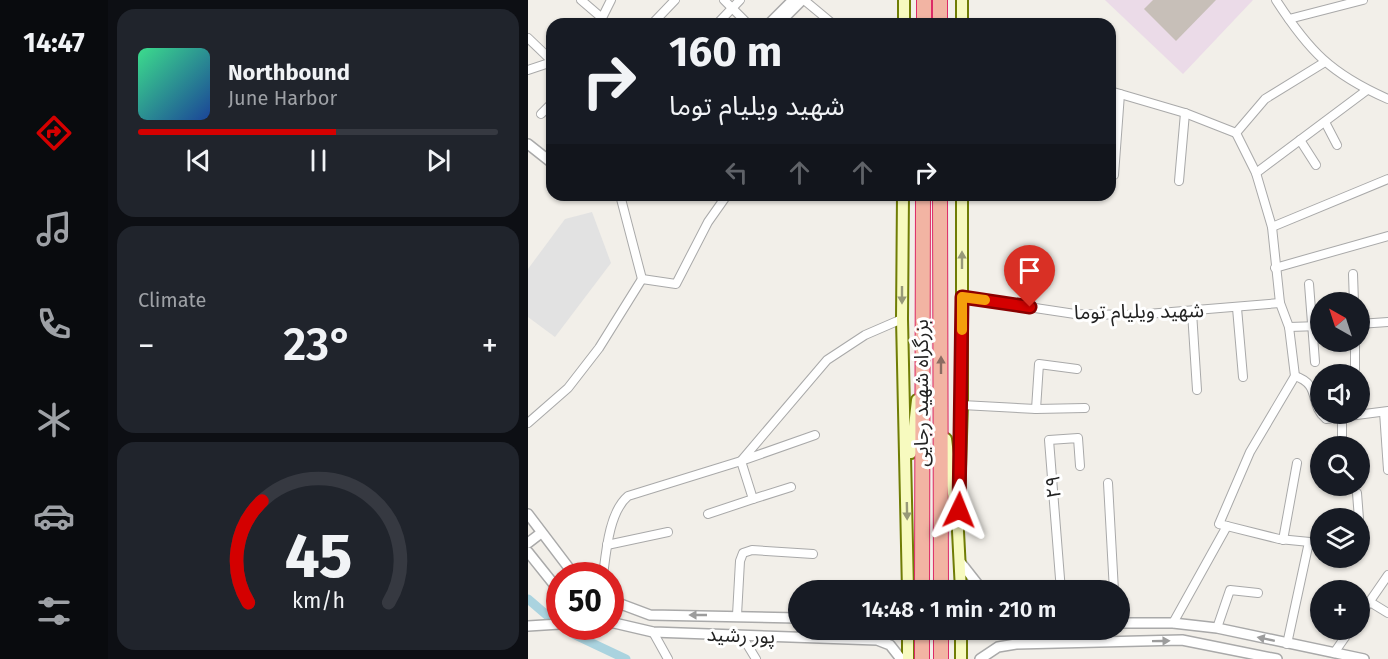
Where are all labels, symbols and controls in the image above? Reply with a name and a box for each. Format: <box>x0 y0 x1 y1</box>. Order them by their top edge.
text: 14:47 <box>23 27 85 59</box>
text: 160 m <box>669 27 782 77</box>
icon: right <box>570 42 648 120</box>
text: Northbound <box>228 59 350 86</box>
text: June Harbor <box>228 86 337 110</box>
text: شهید ویلیام توما <box>669 90 845 122</box>
icon: directions <box>33 112 75 154</box>
icon: previous <box>182 144 215 177</box>
icon: pause <box>302 144 335 177</box>
icon: next <box>422 144 455 177</box>
icon: left <box>720 156 753 189</box>
icon: ahead <box>783 156 816 189</box>
icon: ahead <box>846 156 879 189</box>
icon: right <box>909 156 942 189</box>
icon: music <box>33 208 75 250</box>
pin <box>1004 245 1055 307</box>
one-way arrow <box>957 250 967 269</box>
icon: arrive <box>1013 254 1046 287</box>
one-way arrow <box>897 286 907 305</box>
text: Climate <box>138 288 206 312</box>
north arrow <box>1310 292 1370 352</box>
map controls <box>1310 292 1370 640</box>
street label: شهید ویلیام توما <box>1074 298 1204 327</box>
icon: phone <box>33 303 75 345</box>
text: 23° <box>283 318 353 372</box>
street label: بزرگراه شهید رجایی <box>909 319 933 467</box>
text: − <box>138 326 155 366</box>
text: + <box>482 326 498 366</box>
one-way arrow <box>936 355 946 374</box>
button: sound <box>1310 364 1370 424</box>
icon: climate <box>33 399 75 441</box>
button: search <box>1310 436 1370 496</box>
street label: ۲۹ <box>1040 475 1066 499</box>
position arrow <box>927 478 991 542</box>
icon: car <box>33 495 75 537</box>
one-way arrow <box>902 502 912 521</box>
button: layers <box>1310 508 1370 568</box>
text: 45 <box>284 519 352 594</box>
speed limit sign: 50 <box>546 562 624 640</box>
button: + <box>1310 580 1370 640</box>
text: km/h <box>291 589 345 615</box>
icon: filters <box>33 590 75 632</box>
text: 14:48 · 1 min · 210 m <box>862 596 1056 623</box>
one-way arrow <box>688 610 707 620</box>
street label: پور رشید <box>706 622 776 649</box>
one-way arrow <box>1256 634 1275 643</box>
one-way arrow <box>1151 636 1170 645</box>

